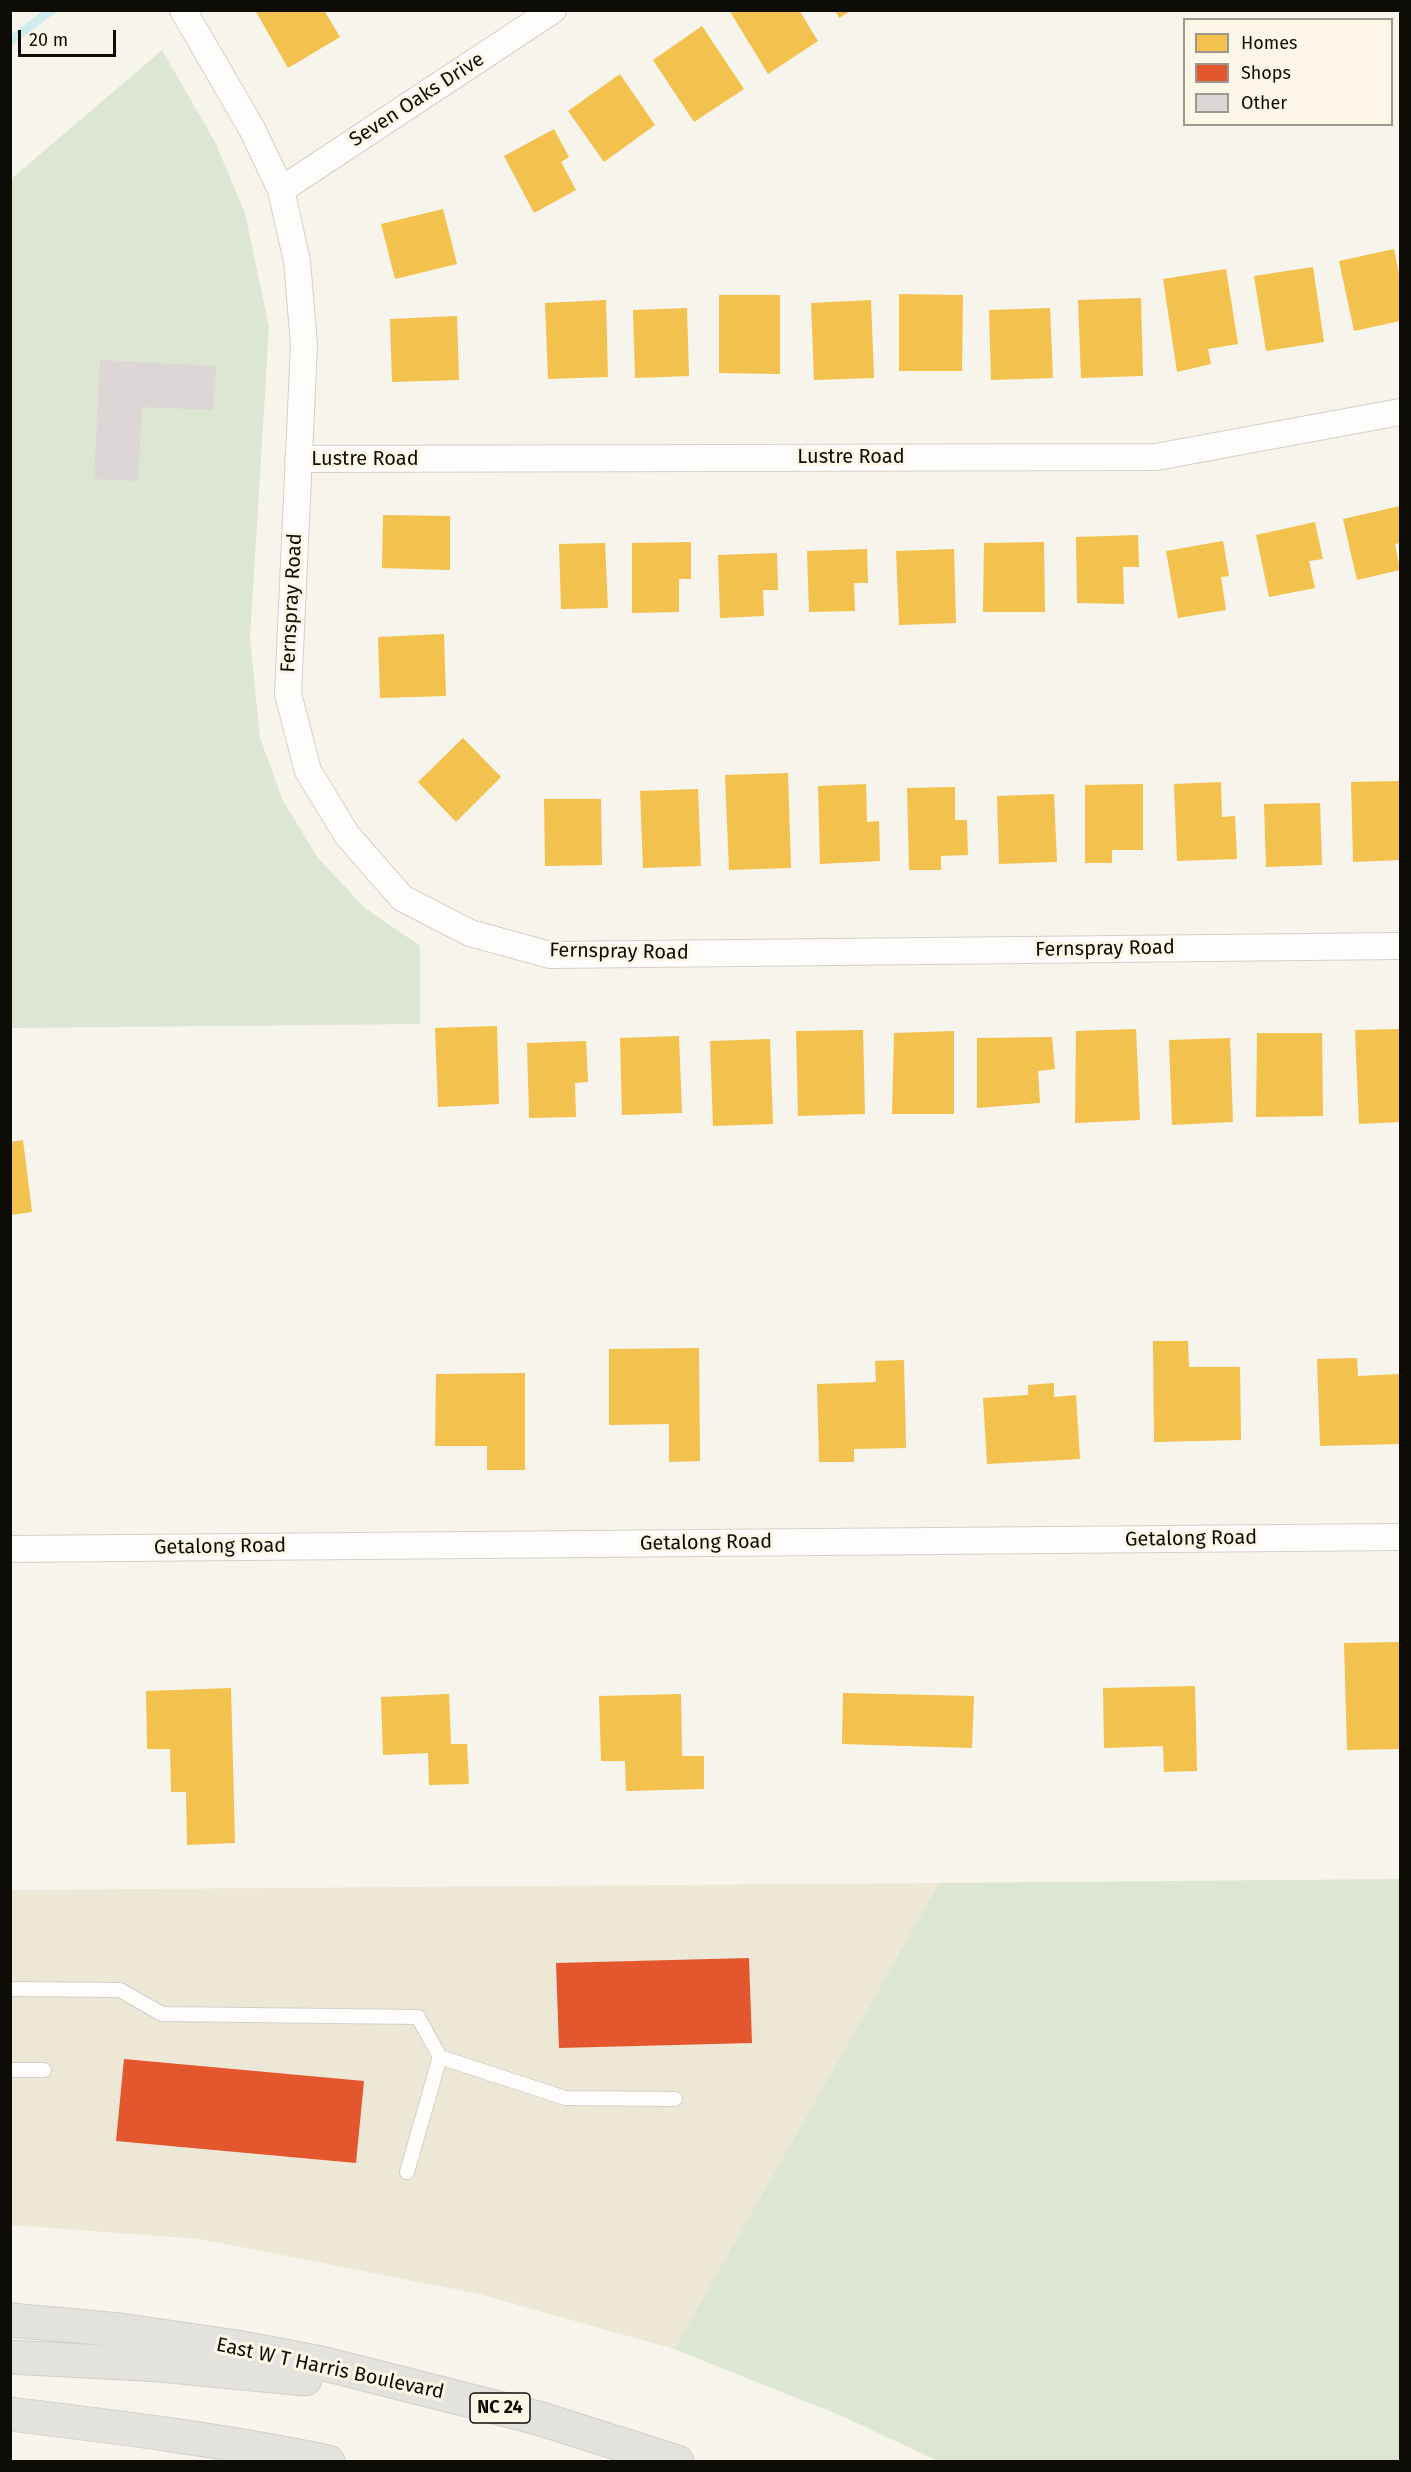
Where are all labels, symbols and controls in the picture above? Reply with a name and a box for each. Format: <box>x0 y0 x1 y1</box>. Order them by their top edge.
scale bar <box>21 18 118 56</box>
legend <box>1183 18 1393 126</box>
text: 20 m <box>29 29 68 51</box>
text: Homes <box>1241 32 1297 54</box>
street label: Seven Oaks Drive <box>345 48 489 152</box>
text: Shops <box>1241 62 1291 84</box>
text: Other <box>1241 92 1287 114</box>
street label: Lustre Road <box>797 445 905 469</box>
street label: Lustre Road <box>311 447 419 471</box>
street label: Fernspray Road <box>276 533 308 673</box>
street label: Fernspray Road <box>1035 936 1175 962</box>
street label: Fernspray Road <box>549 939 689 965</box>
street label: Getalong Road <box>1125 1526 1257 1552</box>
street label: Getalong Road <box>640 1530 772 1556</box>
street label: Getalong Road <box>154 1534 286 1560</box>
street label: East W T Harris Boulevard <box>214 2333 446 2405</box>
road number: NC 24 <box>470 2393 530 2423</box>

